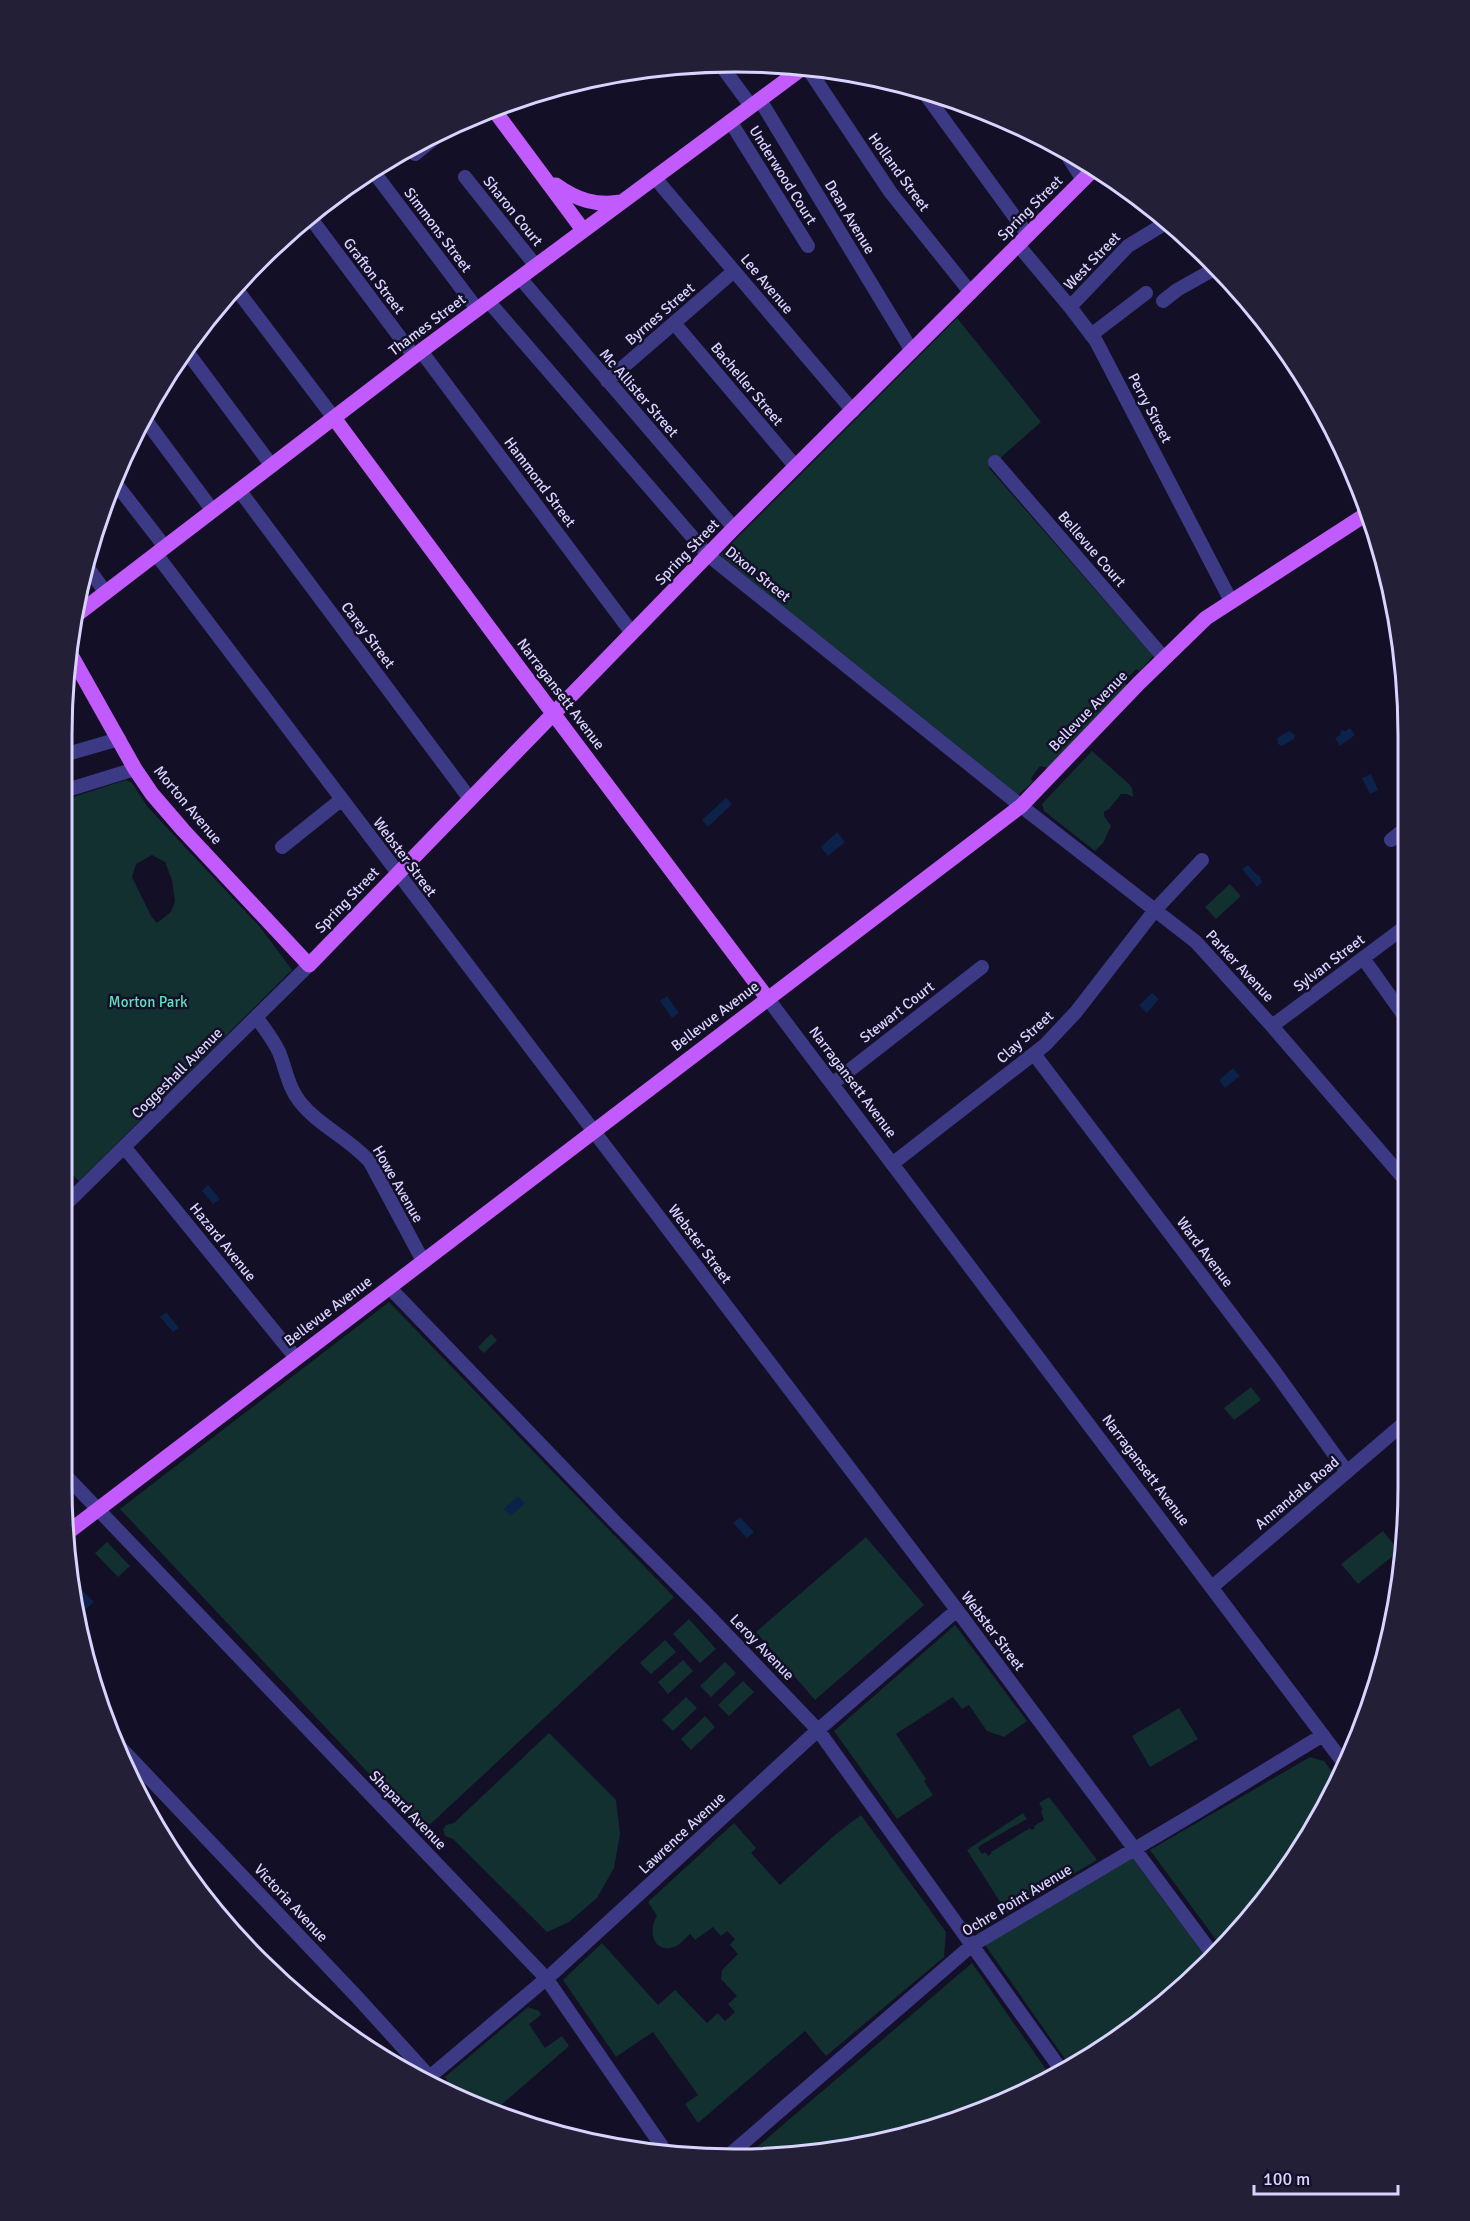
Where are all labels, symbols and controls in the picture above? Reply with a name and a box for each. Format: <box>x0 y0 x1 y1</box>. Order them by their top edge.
street label: Underwood Court <box>745 122 821 228</box>
street label: Holland Street <box>864 129 934 215</box>
street label: Sharon Court <box>479 172 547 250</box>
street label: Spring Street <box>994 172 1066 244</box>
street label: Dean Avenue <box>821 177 879 257</box>
street label: Simmons Street <box>400 184 476 276</box>
street label: West Street <box>1060 228 1124 294</box>
street label: Grafton Street <box>340 234 408 318</box>
street label: Lee Avenue <box>737 250 797 318</box>
street label: Byrnes Street <box>622 279 698 349</box>
street label: Thames Street <box>385 290 469 360</box>
street label: Bacheller Street <box>707 339 787 429</box>
street label: Mc Allister Street <box>596 345 682 441</box>
street label: Perry Street <box>1124 370 1176 446</box>
street label: Hammond Street <box>500 433 580 531</box>
street label: Bellevue Court <box>1054 508 1130 590</box>
street label: Spring Street <box>651 515 723 589</box>
street label: Dixon Street <box>722 542 794 606</box>
street label: Carey Street <box>337 598 399 672</box>
street label: Narragansett Avenue <box>513 635 609 753</box>
street label: Bellevue Avenue <box>1045 667 1131 755</box>
street label: Morton Avenue <box>150 762 226 848</box>
street label: Webster Street <box>369 814 441 900</box>
street label: Spring Street <box>311 863 383 937</box>
street label: Parker Avenue <box>1202 926 1278 1006</box>
street label: Sylvan Street <box>1290 930 1368 996</box>
street label: Bellevue Avenue <box>668 977 762 1055</box>
street label: Stewart Court <box>856 977 938 1047</box>
park label: Morton Park <box>109 993 188 1011</box>
street label: Clay Street <box>993 1007 1057 1067</box>
street label: Narragansett Avenue <box>805 1023 901 1141</box>
street label: Coggeshall Avenue <box>128 1024 226 1122</box>
street label: Howe Avenue <box>369 1142 427 1226</box>
street label: Hazard Avenue <box>186 1199 260 1285</box>
street label: Webster Street <box>664 1201 736 1287</box>
street label: Ward Avenue <box>1173 1213 1237 1291</box>
street label: Bellevue Avenue <box>281 1272 375 1350</box>
street label: Narragansett Avenue <box>1098 1411 1194 1529</box>
street label: Annandale Road <box>1251 1453 1343 1533</box>
street label: Webster Street <box>957 1588 1029 1674</box>
street label: Leroy Avenue <box>726 1610 798 1684</box>
street label: Shepard Avenue <box>366 1767 450 1853</box>
street label: Lawrence Avenue <box>635 1788 729 1878</box>
street label: Victoria Avenue <box>250 1860 332 1946</box>
street label: Ochre Point Avenue <box>959 1860 1075 1940</box>
scale bar <box>1254 2158 1398 2196</box>
text: 100 m <box>1263 2168 1310 2190</box>

